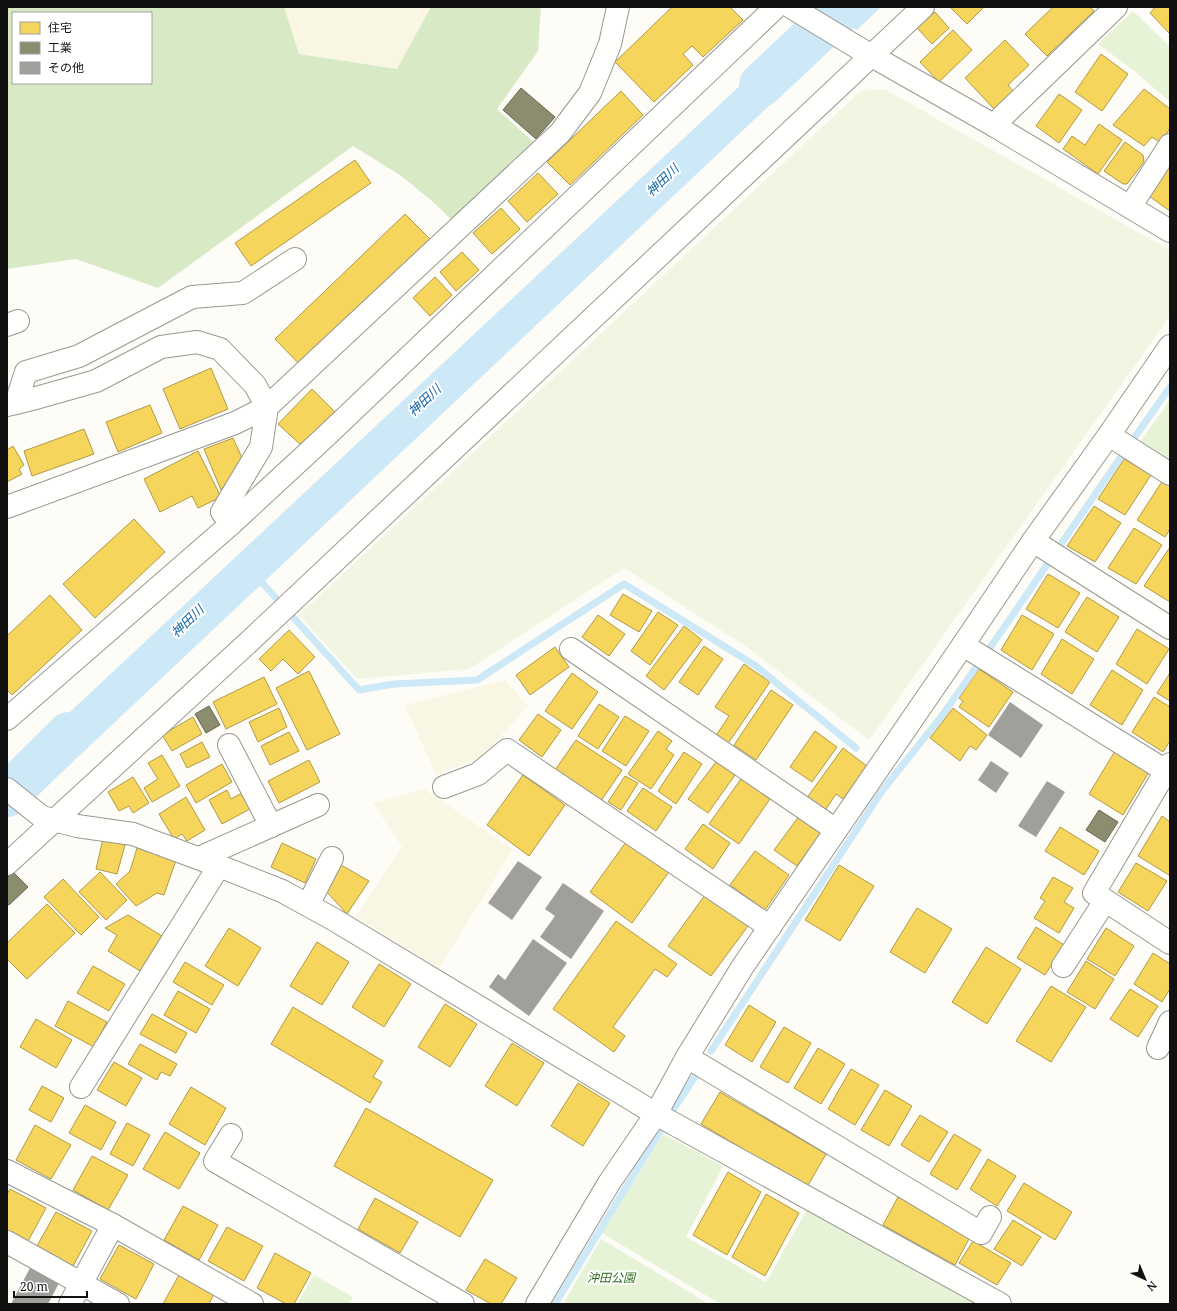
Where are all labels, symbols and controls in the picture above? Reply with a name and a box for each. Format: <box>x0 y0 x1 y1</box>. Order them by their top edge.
legend <box>12 12 152 84</box>
text: 住宅 <box>48 19 72 36</box>
text: 工業 <box>48 39 72 56</box>
text: その他 <box>48 59 84 76</box>
water label: 神田川 <box>642 159 684 200</box>
water label: 神田川 <box>404 379 446 420</box>
water label: 神田川 <box>167 600 209 641</box>
north arrow <box>1125 1259 1165 1299</box>
park label: 沖田公園 <box>587 1269 637 1286</box>
scale bar <box>14 1273 87 1299</box>
text: 20 m <box>20 1278 48 1295</box>
text: N <box>1144 1278 1161 1295</box>

